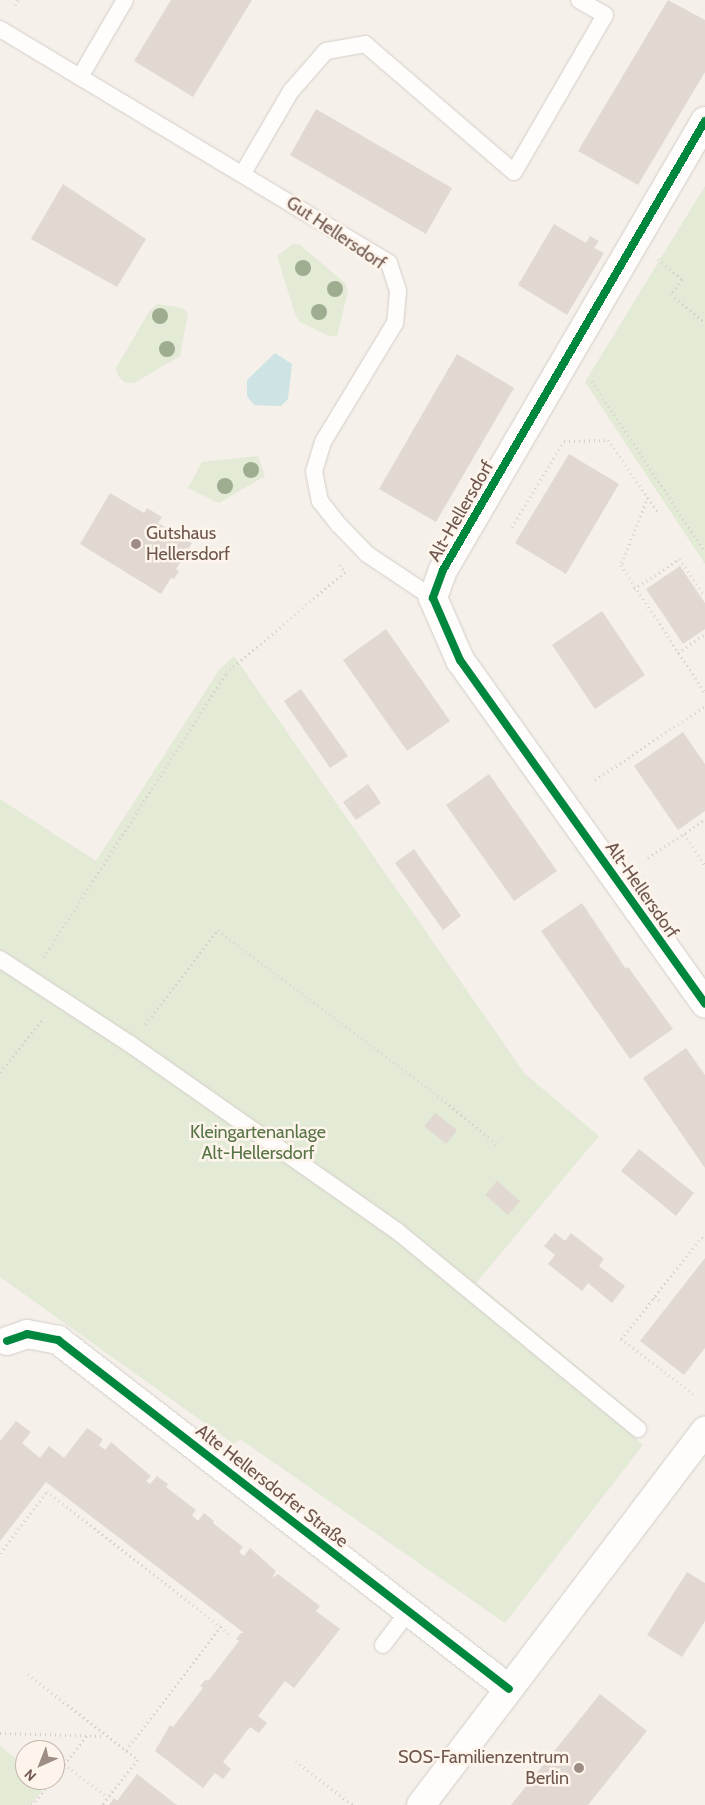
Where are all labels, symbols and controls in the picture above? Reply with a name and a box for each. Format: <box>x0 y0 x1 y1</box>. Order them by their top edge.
street label: Gut Hellersdorf <box>282 192 390 274</box>
street label: Alt-Hellersdorf <box>423 457 499 565</box>
place label: Gutshaus Hellersdorf <box>146 523 230 566</box>
marker: Gutshaus Hellersdorf <box>130 538 142 550</box>
street label: Alt-Hellersdorf <box>601 838 683 942</box>
park label: Kleingartenanlage Alt-Hellersdorf <box>190 1122 326 1164</box>
street label: Alte Hellersdorfer Straße <box>192 1420 352 1552</box>
north arrow <box>15 1740 65 1790</box>
place label: SOS-Familienzentrum Berlin <box>398 1747 569 1790</box>
marker: SOS-Familienzentrum Berlin <box>573 1762 585 1774</box>
text: N <box>20 1765 40 1785</box>

